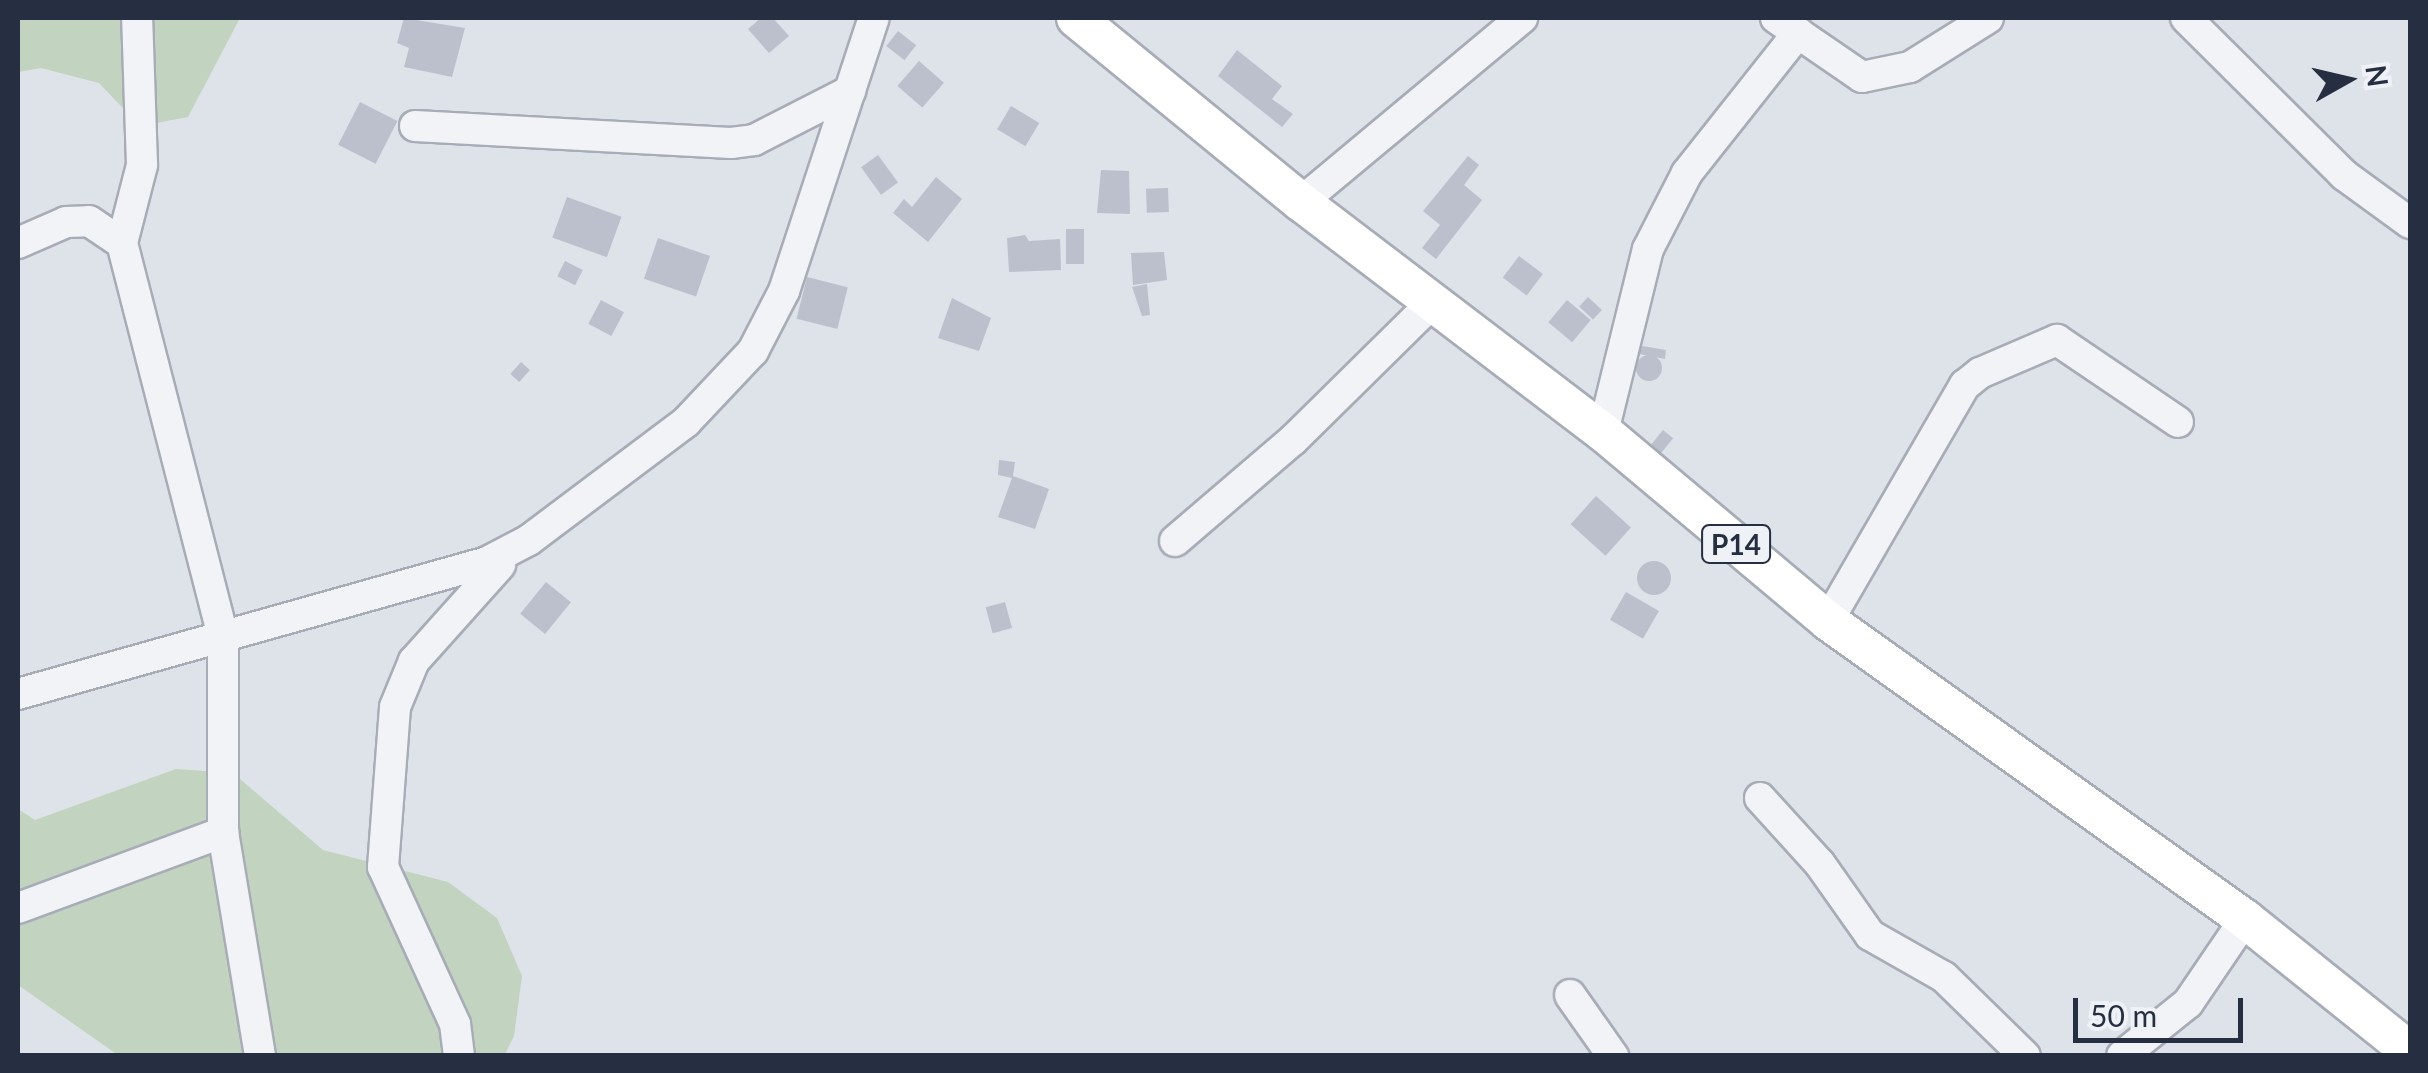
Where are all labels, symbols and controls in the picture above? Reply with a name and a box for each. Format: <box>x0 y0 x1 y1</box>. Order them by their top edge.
north arrow <box>2298 30 2398 130</box>
text: N <box>2359 63 2396 89</box>
road number: P14 <box>1701 521 1771 567</box>
scale bar <box>2078 978 2248 1040</box>
text: 50 m <box>2090 997 2157 1033</box>

